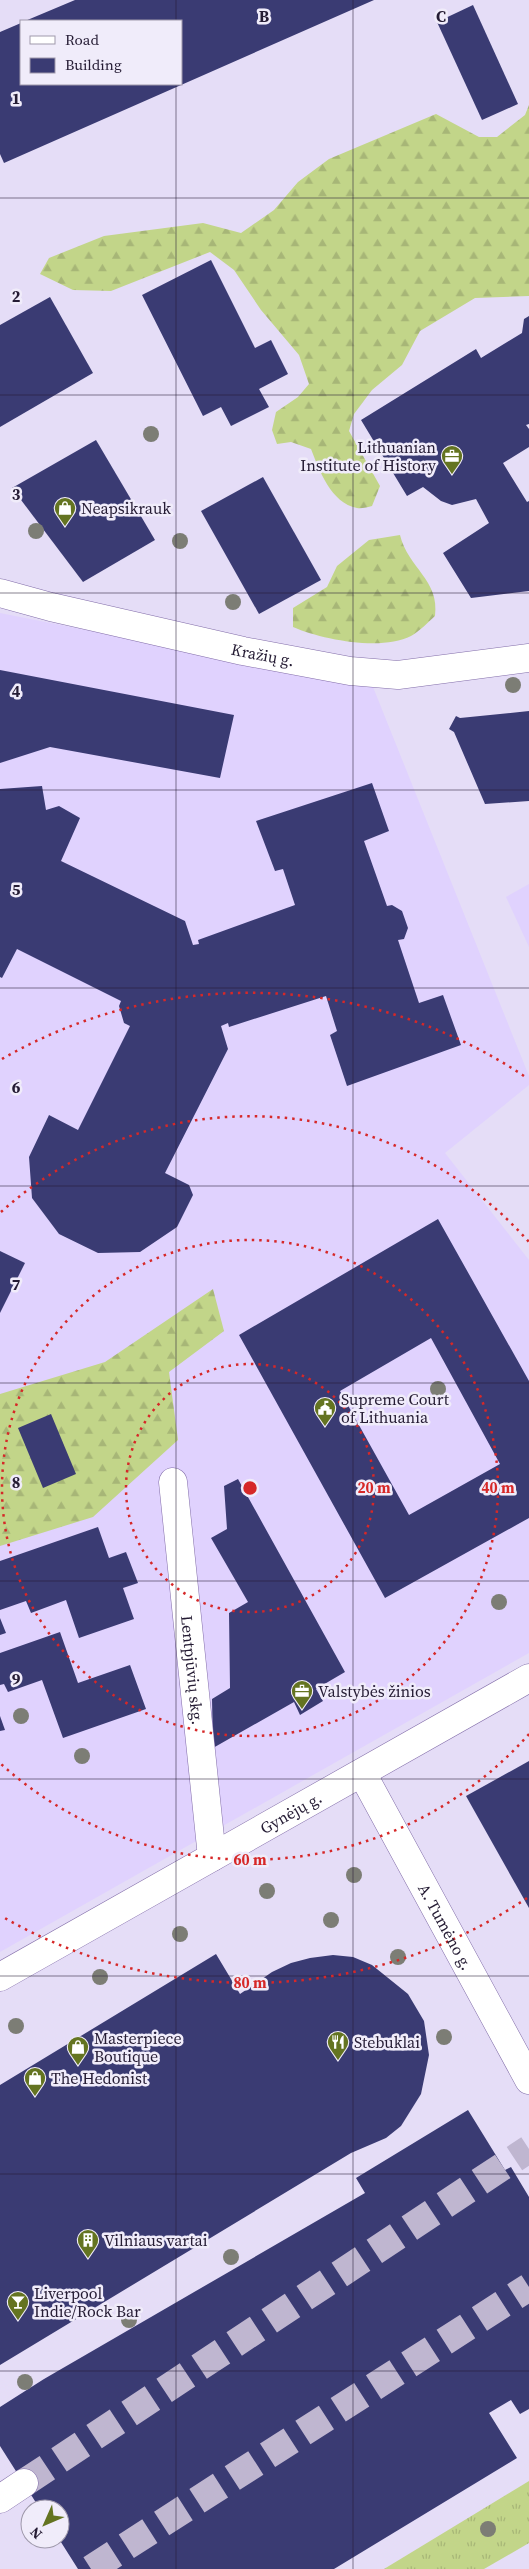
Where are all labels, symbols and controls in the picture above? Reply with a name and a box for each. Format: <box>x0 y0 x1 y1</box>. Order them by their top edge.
text: B <box>259 5 270 27</box>
text: C <box>436 5 446 27</box>
legend <box>20 20 182 85</box>
text: Road <box>65 29 99 50</box>
text: Building <box>65 54 122 75</box>
text: 1 <box>12 87 20 109</box>
text: 2 <box>12 285 21 307</box>
place label: Lithuanian Institute of History <box>300 436 437 476</box>
office icon: Lithuanian Institute of History <box>440 444 464 475</box>
text: 3 <box>12 483 21 505</box>
shop icon: Neapsikrauk <box>53 496 77 527</box>
place label: Neapsikrauk <box>81 497 171 519</box>
street label: Kražių g. <box>229 638 296 671</box>
text: 4 <box>12 680 21 702</box>
text: 5 <box>12 878 21 900</box>
text: 6 <box>12 1076 21 1098</box>
text: 7 <box>12 1273 21 1295</box>
place label: Supreme Court of Lithuania <box>341 1388 450 1428</box>
public building icon: Supreme Court of Lithuania <box>313 1396 337 1427</box>
text: 8 <box>12 1471 20 1493</box>
text: 20 m <box>357 1477 391 1498</box>
text: 40 m <box>481 1477 515 1498</box>
centre of rings <box>241 1479 259 1497</box>
street label: Lentpjūvių skg. <box>176 1614 209 1726</box>
text: 9 <box>12 1668 21 1690</box>
office icon: Valstybės žinios <box>290 1679 314 1710</box>
place label: Valstybės žinios <box>318 1680 431 1702</box>
street label: Gynėjų g. <box>256 1786 326 1839</box>
text: 60 m <box>233 1849 267 1870</box>
street label: A. Tumėno g. <box>413 1880 478 1974</box>
text: 80 m <box>233 1972 267 1993</box>
place label: Masterpiece Boutique <box>94 2027 182 2067</box>
restaurant icon: Stebuklai <box>326 2030 350 2061</box>
place label: Stebuklai <box>354 2031 420 2053</box>
shop icon: Masterpiece Boutique <box>66 2035 90 2066</box>
shop icon: The Hedonist <box>23 2066 47 2097</box>
place label: The Hedonist <box>51 2067 148 2089</box>
building icon: Vilniaus vartai <box>76 2228 100 2259</box>
place label: Vilniaus vartai <box>104 2229 208 2251</box>
place label: Liverpool Indie/Rock Bar <box>34 2282 141 2322</box>
bar icon: Liverpool Indie/Rock Bar <box>6 2290 30 2321</box>
north arrow <box>20 2499 70 2549</box>
text: N <box>25 2523 46 2544</box>

